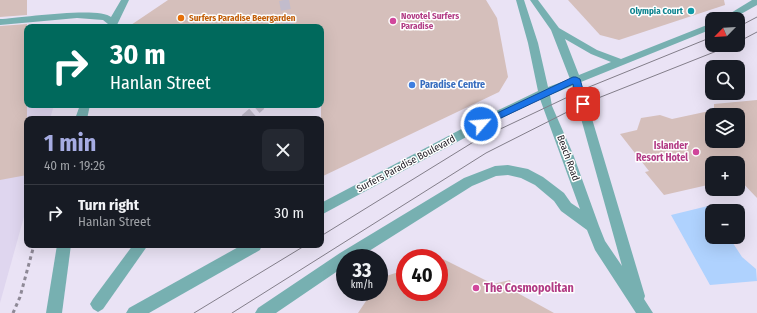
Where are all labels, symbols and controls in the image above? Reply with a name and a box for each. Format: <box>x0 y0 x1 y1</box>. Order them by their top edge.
place label: Olympia Court <box>630 6 684 16</box>
marker: Olympia Court <box>686 6 696 16</box>
place label: Novotel Surfers Paradise <box>401 11 459 31</box>
north arrow <box>705 12 745 52</box>
map controls <box>705 12 745 244</box>
marker: Surfers Paradise Beergarden <box>176 13 186 23</box>
place label: Surfers Paradise Beergarden <box>189 13 296 23</box>
marker: Novotel Surfers Paradise <box>388 16 398 26</box>
text: 30 m <box>110 38 166 71</box>
icon: right <box>44 40 96 92</box>
button: search <box>705 60 745 100</box>
text: Hanlan Street <box>110 72 211 94</box>
place label: Paradise Centre <box>420 79 485 91</box>
marker: Paradise Centre <box>407 80 417 90</box>
pin <box>566 87 600 121</box>
icon: arrive <box>572 93 594 115</box>
position arrow <box>460 103 502 145</box>
button: layers <box>705 108 745 148</box>
text: 1 min <box>44 129 96 157</box>
button: close <box>262 129 304 171</box>
street label: Surfers Paradise Boulevard <box>355 133 457 195</box>
street label: Beach Road <box>554 133 582 183</box>
place label: Islander Resort Hotel <box>636 140 688 164</box>
marker: Islander Resort Hotel <box>691 147 701 157</box>
button: + <box>705 156 745 196</box>
text: 40 m · 19:26 <box>44 158 105 173</box>
text: Turn right <box>78 196 139 214</box>
icon: right <box>44 202 66 224</box>
text: 30 m <box>274 204 304 222</box>
button: − <box>705 204 745 244</box>
text: Hanlan Street <box>78 214 151 229</box>
speed limit sign: 40 <box>396 249 448 301</box>
text: 33 <box>353 258 371 282</box>
text: km/h <box>351 279 373 291</box>
place label: The Cosmopolitan <box>484 281 574 295</box>
marker: The Cosmopolitan <box>471 283 481 293</box>

